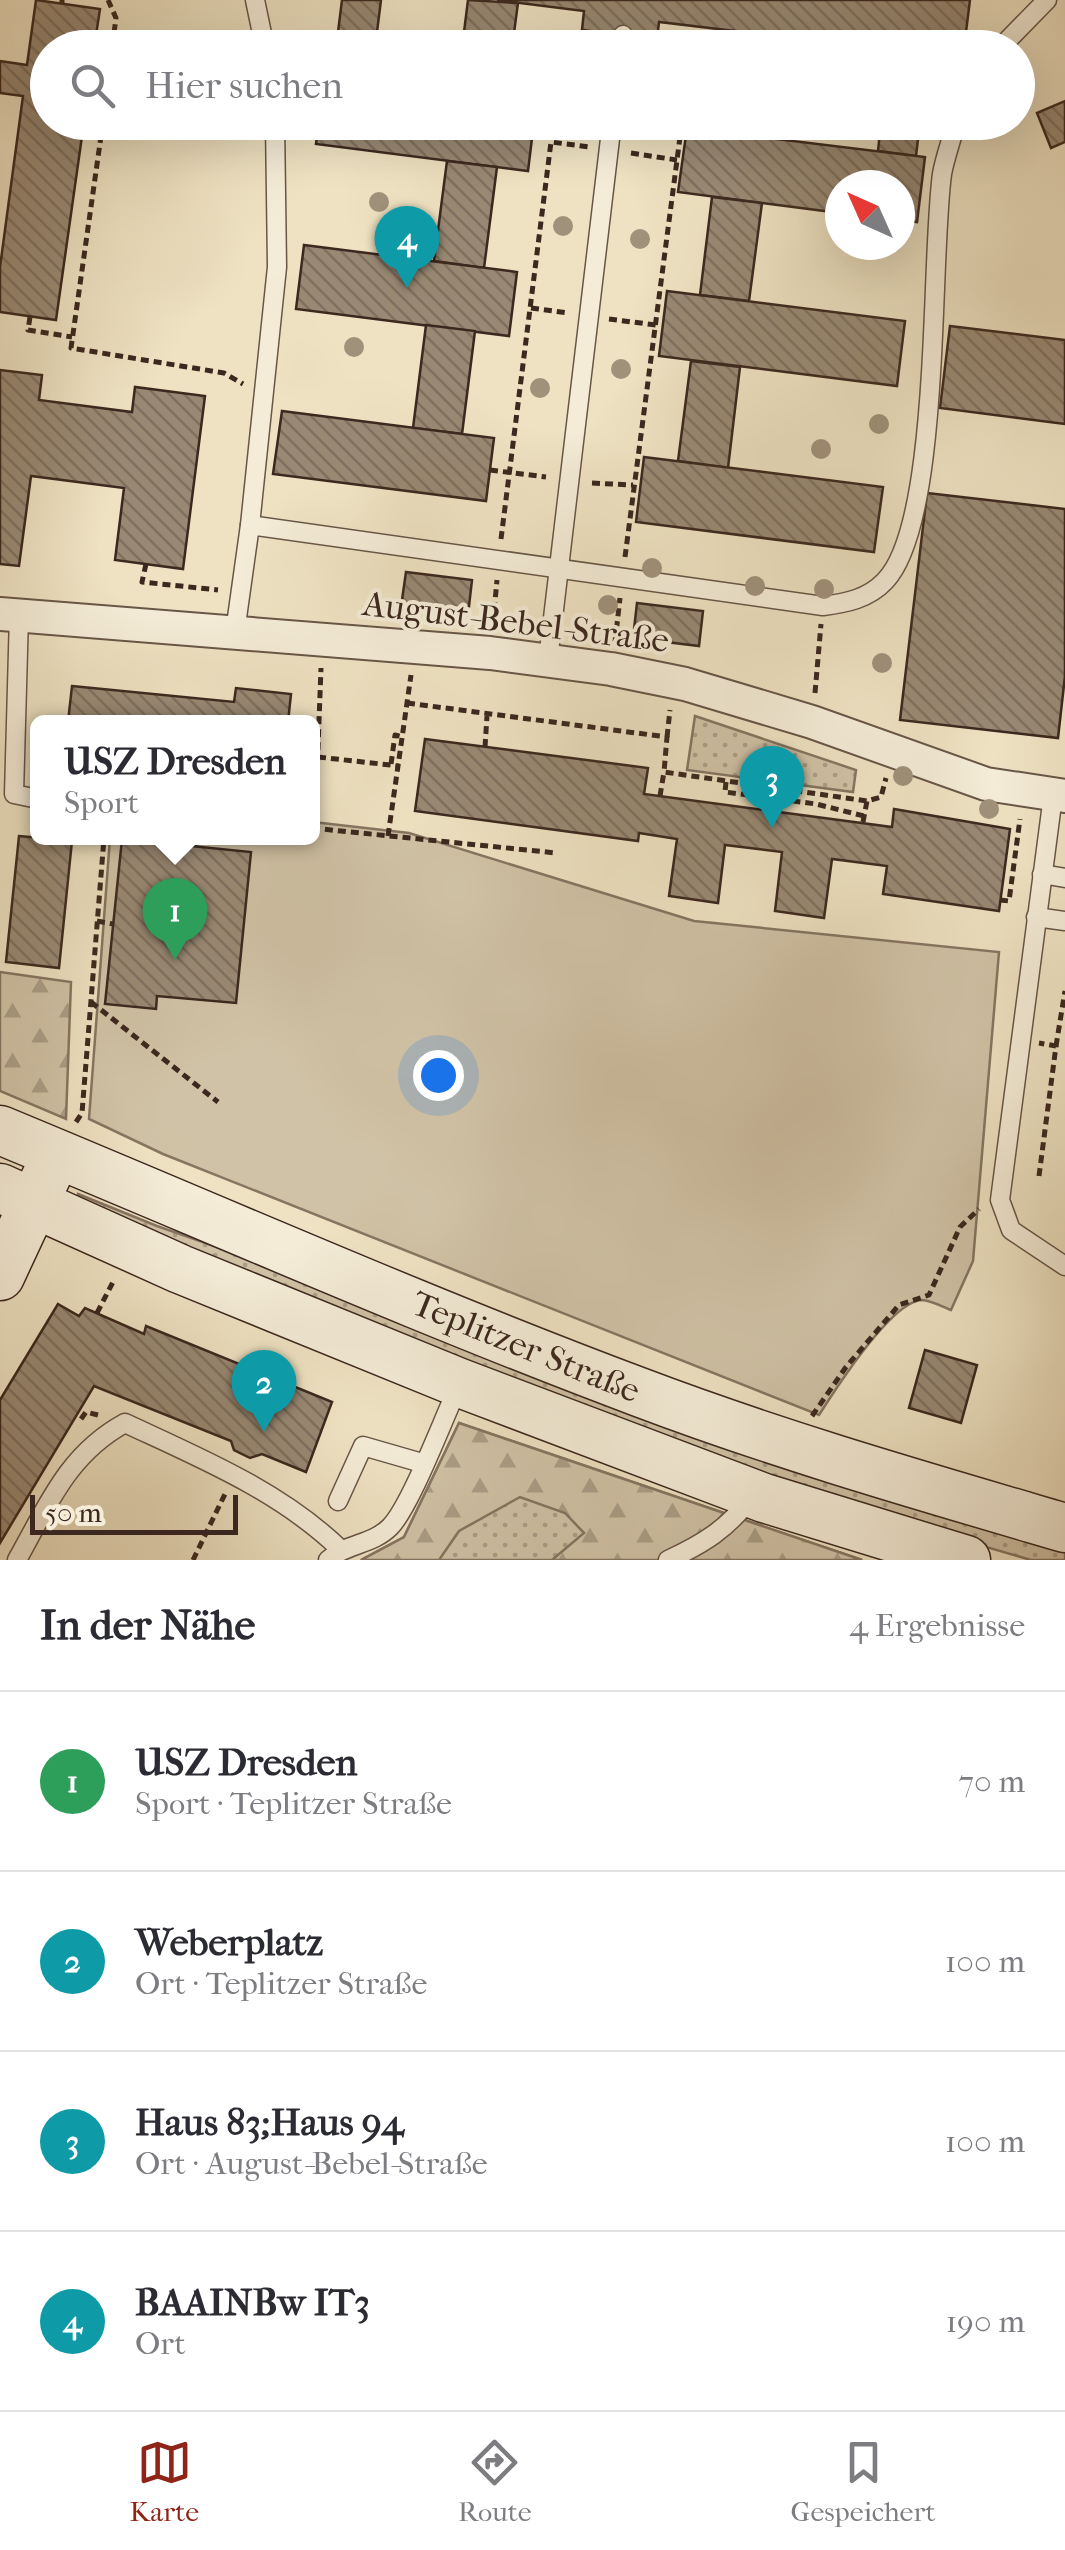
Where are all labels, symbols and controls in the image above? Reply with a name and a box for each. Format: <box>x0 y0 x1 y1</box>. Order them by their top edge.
search box <box>30 30 1035 140</box>
icon: search <box>65 58 120 113</box>
text: Hier suchen <box>145 63 343 108</box>
north arrow <box>825 170 915 260</box>
pin: 4 <box>374 206 440 288</box>
street label: August-Bebel-Straße <box>359 583 671 661</box>
popup <box>30 715 320 845</box>
text: USZ Dresden <box>64 739 286 784</box>
pin: 3 <box>740 746 804 828</box>
text: Sport <box>64 784 139 821</box>
pin: 1 <box>142 878 208 960</box>
your location <box>413 1050 464 1101</box>
street label: Teplitzer Straße <box>406 1283 646 1411</box>
pin: 2 <box>232 1350 296 1432</box>
scale bar <box>30 1490 238 1534</box>
text: 50 m <box>45 1496 102 1529</box>
text: In der Nähe <box>40 1601 255 1650</box>
text: 4 Ergebnisse <box>849 1607 1025 1644</box>
text: USZ Dresden <box>135 1740 357 1785</box>
text: 1 <box>67 1763 78 1800</box>
text: 70 m <box>959 1763 1025 1800</box>
text: Sport · Teplitzer Straße <box>135 1785 452 1822</box>
text: Weberplatz <box>135 1920 323 1965</box>
text: 2 <box>64 1943 81 1980</box>
text: 100 m <box>945 1943 1025 1980</box>
text: Ort · Teplitzer Straße <box>135 1965 427 2002</box>
text: Haus 83;Haus 94 <box>135 2100 404 2145</box>
text: 3 <box>66 2123 79 2160</box>
text: 100 m <box>945 2123 1025 2160</box>
text: Ort · August-Bebel-Straße <box>135 2145 488 2182</box>
text: BAAINBw IT3 <box>135 2280 370 2325</box>
text: 4 <box>63 2303 82 2340</box>
text: 190 m <box>946 2303 1025 2340</box>
text: Ort <box>135 2325 186 2362</box>
tab: Karte <box>130 2435 199 2528</box>
tab: Route <box>458 2435 532 2528</box>
tab: Gespeichert <box>791 2435 935 2528</box>

